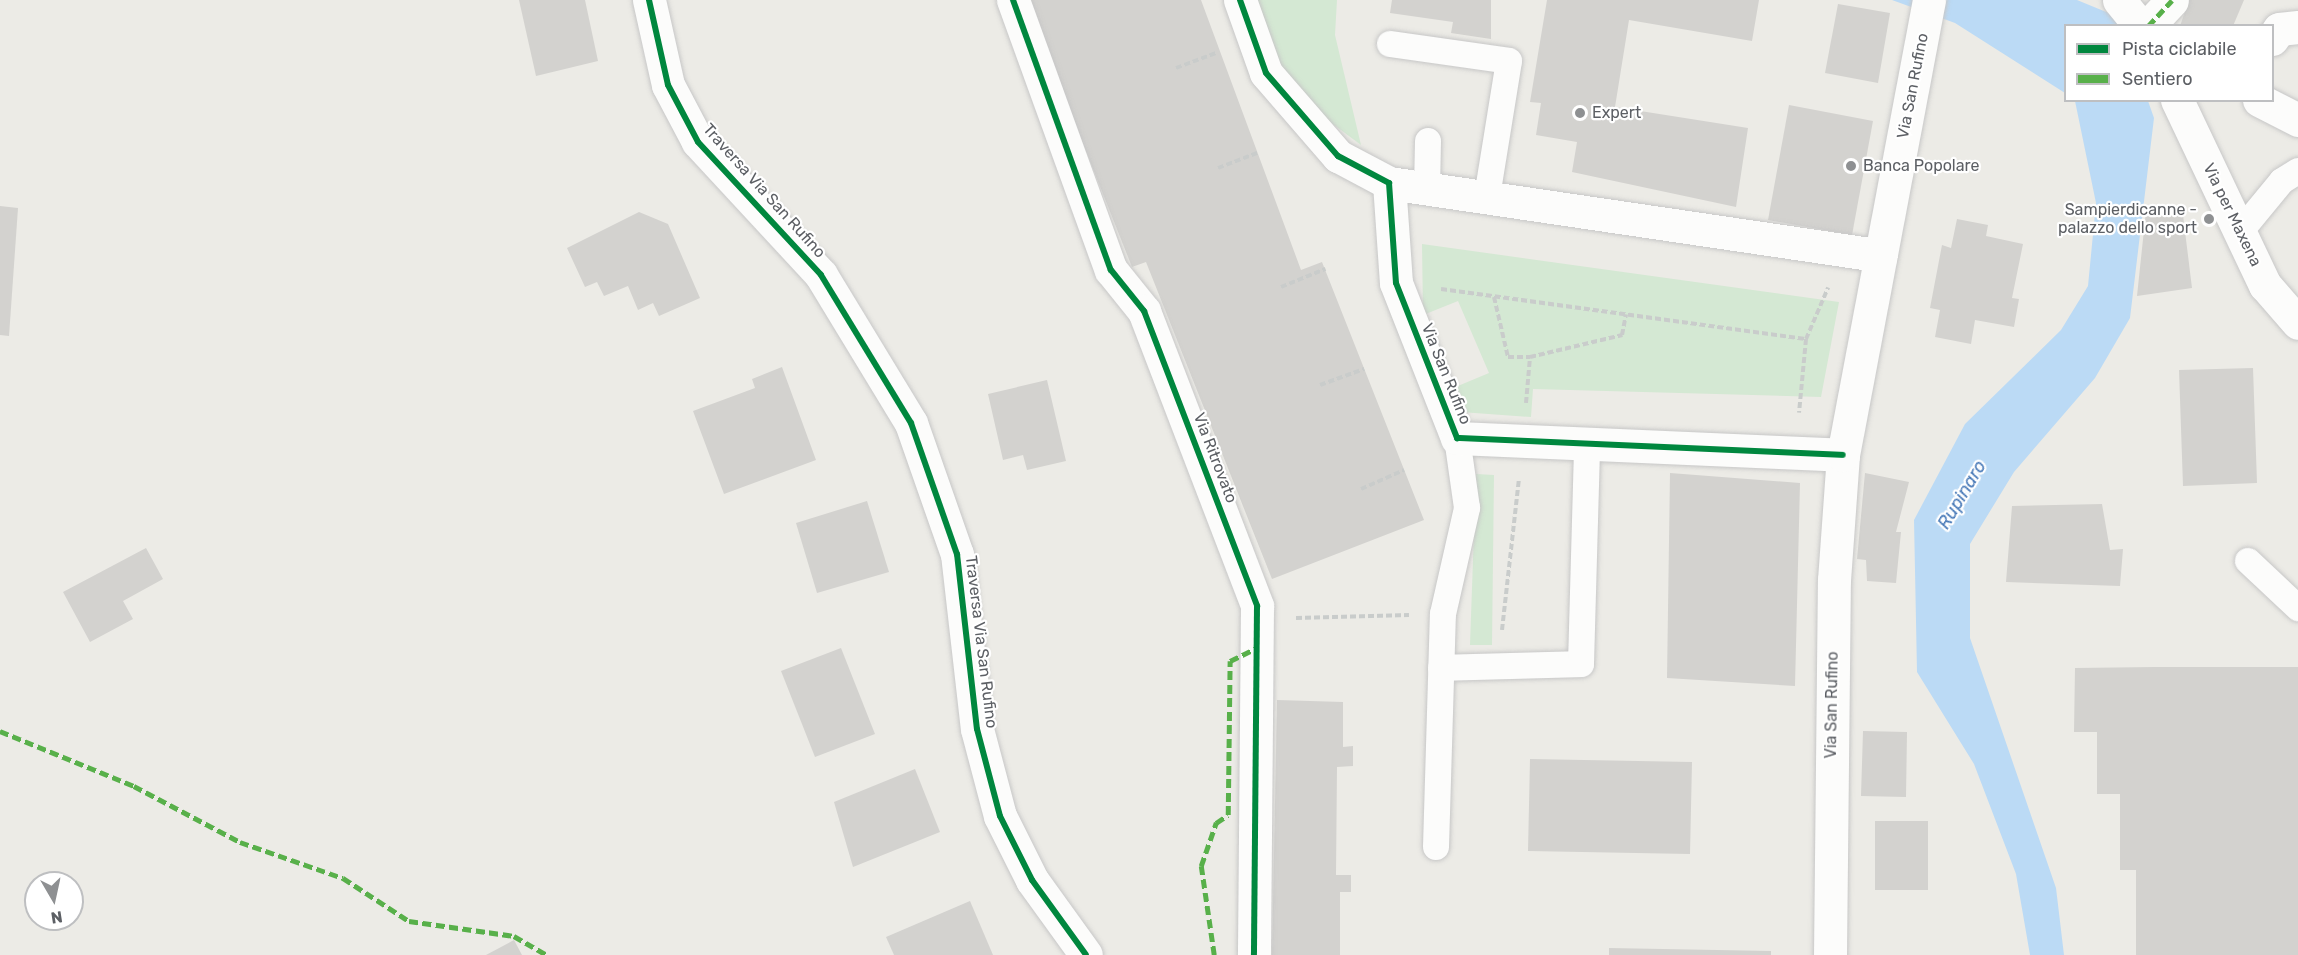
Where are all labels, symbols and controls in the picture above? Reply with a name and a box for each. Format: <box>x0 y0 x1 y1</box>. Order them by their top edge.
legend <box>2064 24 2274 102</box>
street label: Via San Rufino <box>1893 32 1933 140</box>
text: Pista ciclabile <box>2122 38 2237 60</box>
text: Sentiero <box>2122 68 2193 90</box>
place label: Expert <box>1592 103 1641 123</box>
marker: Expert <box>1573 106 1587 120</box>
street label: Traversa Via San Rufino <box>699 120 829 262</box>
place label: Banca Popolare <box>1863 156 1979 176</box>
marker: Banca Popolare <box>1844 159 1858 173</box>
street label: Via per Maxena <box>2199 160 2265 270</box>
place label: Sampierdicanne - palazzo dello sport <box>2058 200 2197 238</box>
marker: Sampierdicanne - palazzo dello sport <box>2202 212 2216 226</box>
street label: Via San Rufino <box>1417 321 1475 427</box>
street label: Via Ritrovato <box>1189 410 1241 506</box>
water label: Rupinaro <box>1933 457 1991 533</box>
street label: Traversa Via San Rufino <box>961 554 1001 730</box>
street label: Via San Rufino <box>1821 651 1843 759</box>
north arrow <box>24 871 84 931</box>
text: N <box>49 907 64 928</box>

